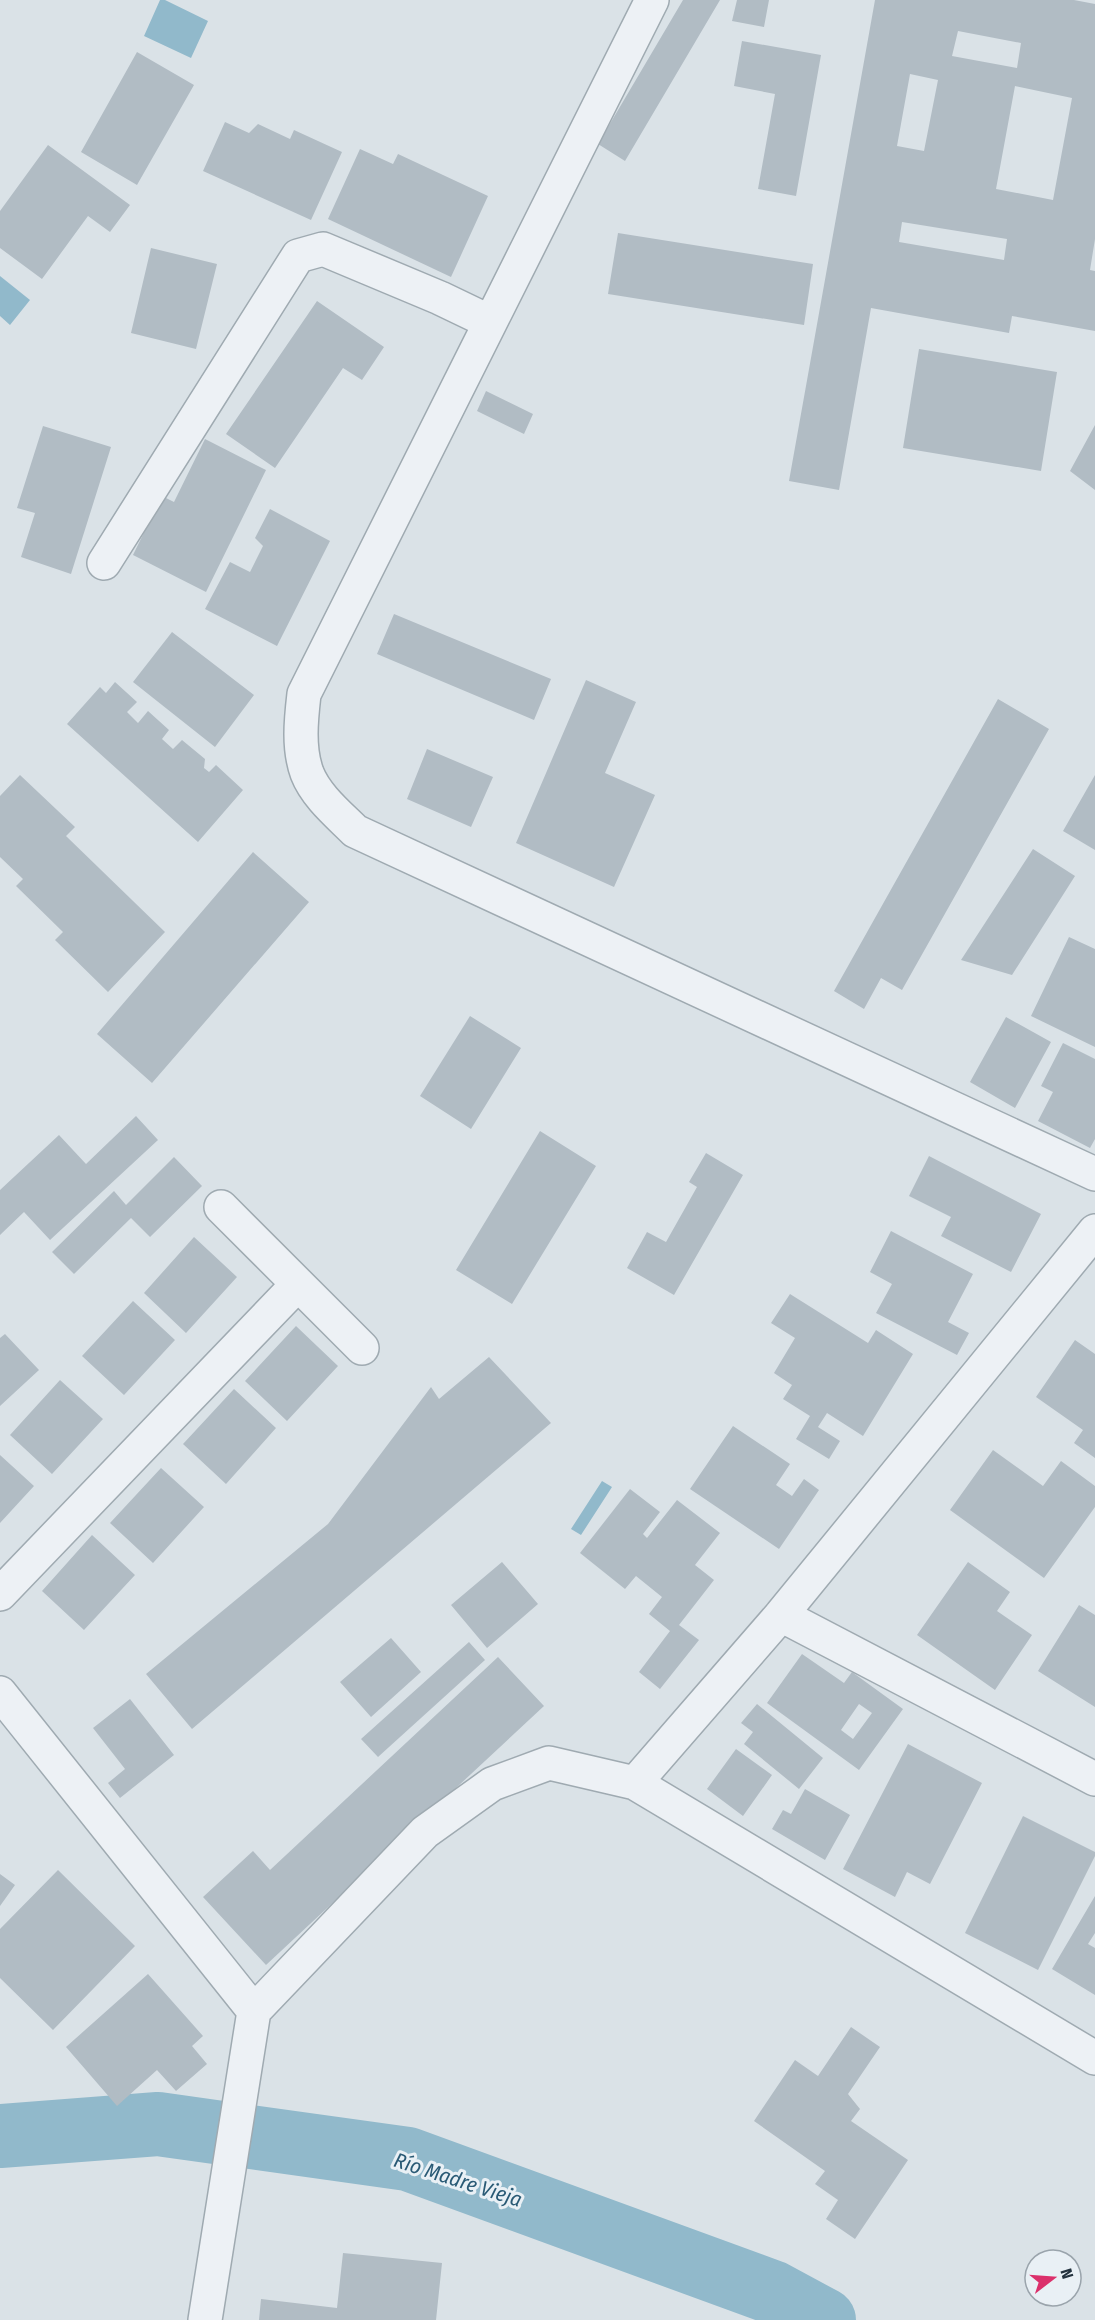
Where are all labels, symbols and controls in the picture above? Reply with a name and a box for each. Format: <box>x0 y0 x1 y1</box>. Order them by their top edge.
water label: Río Madre Vieja <box>391 2147 525 2213</box>
north arrow <box>1023 2248 1083 2308</box>
text: N <box>1056 2266 1077 2281</box>

